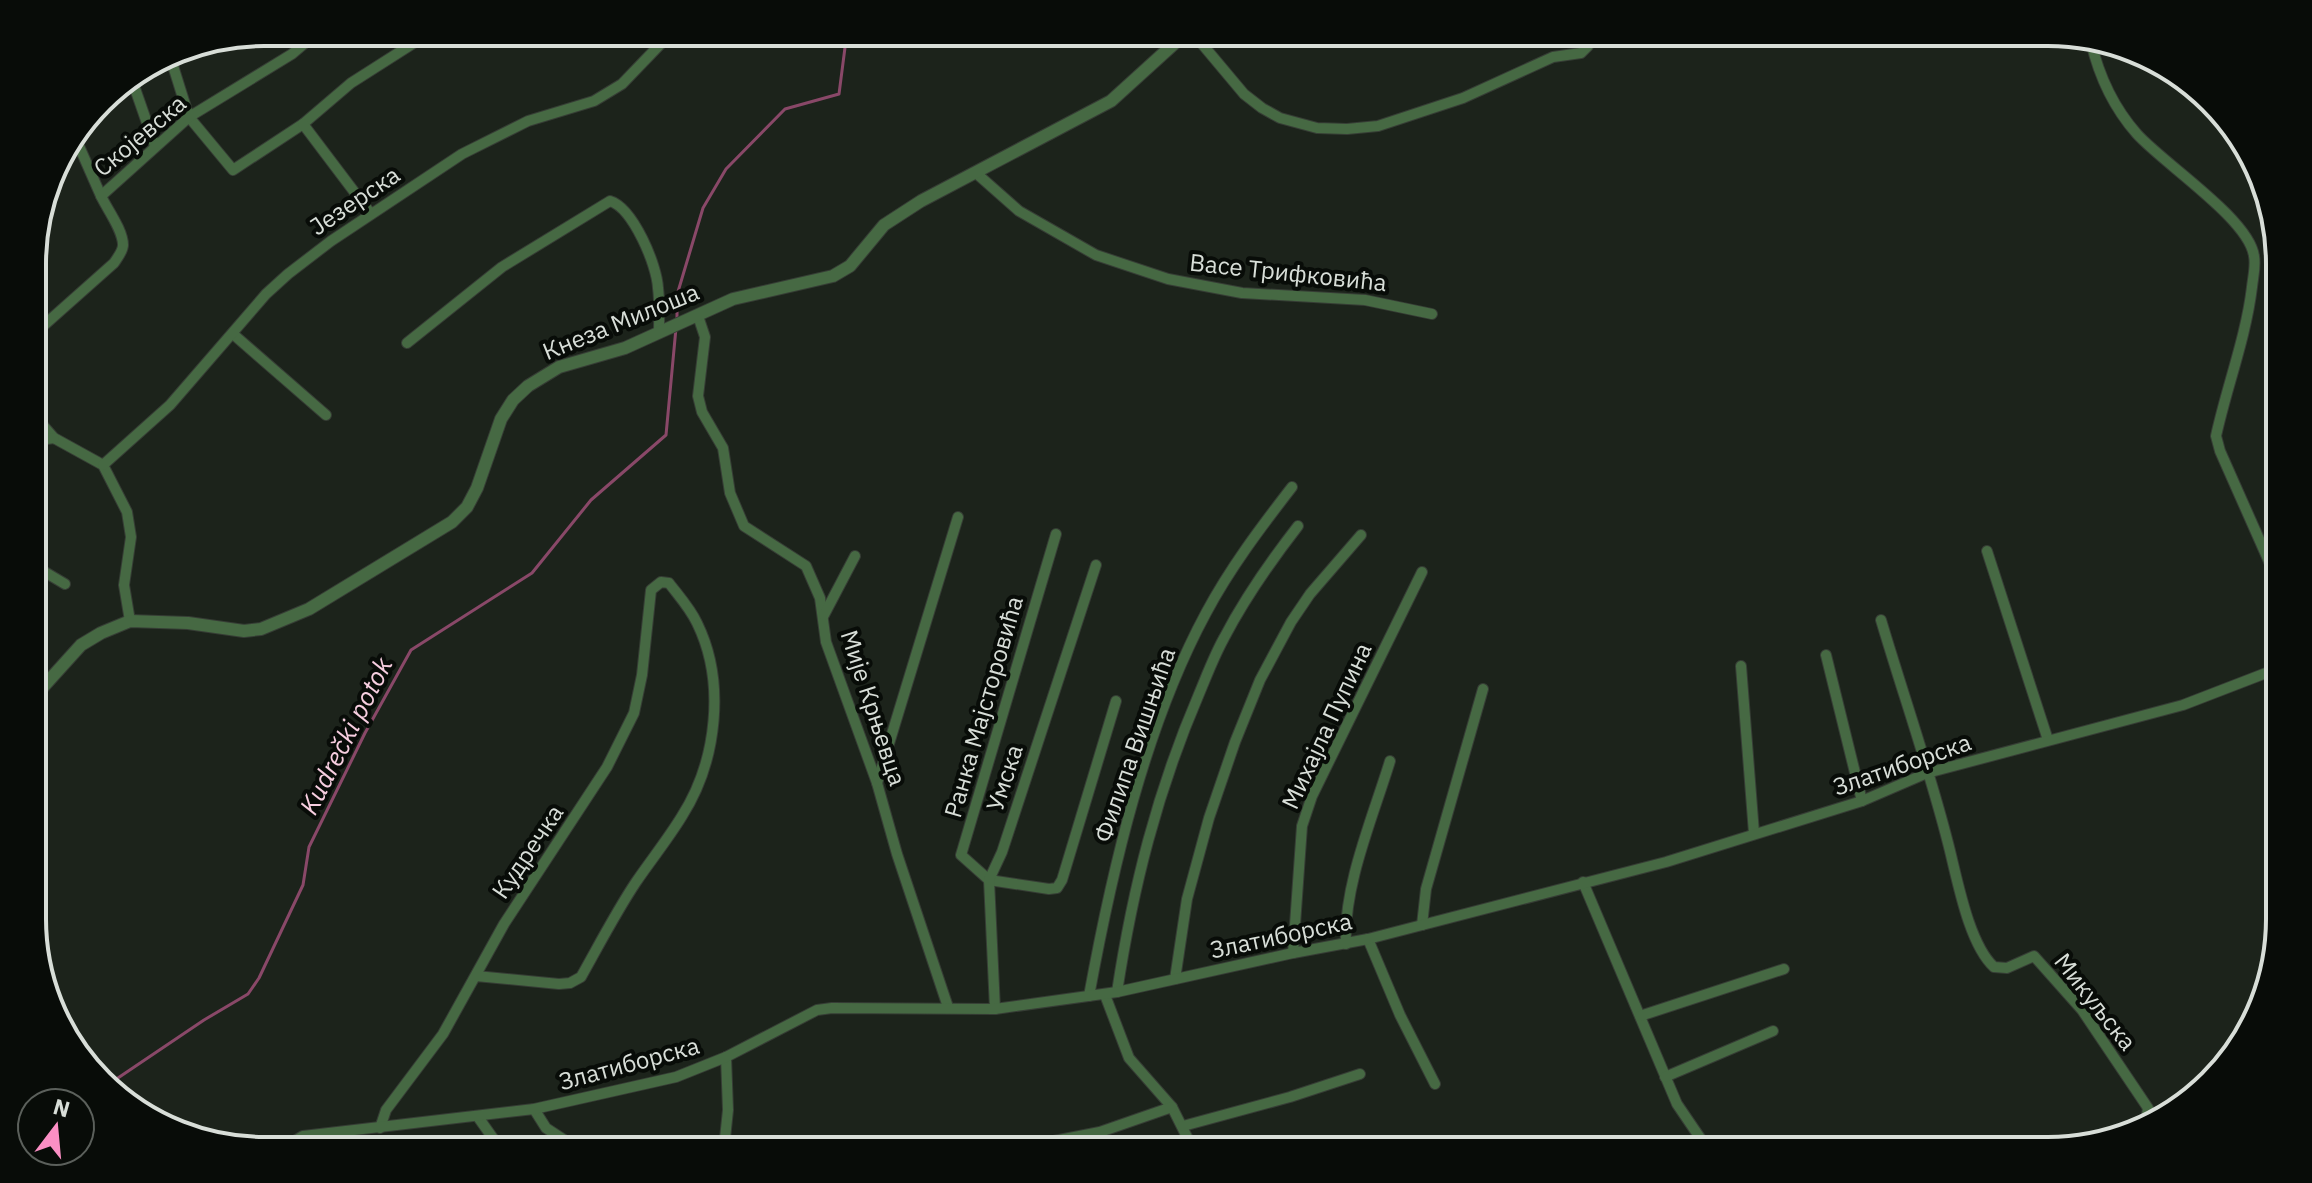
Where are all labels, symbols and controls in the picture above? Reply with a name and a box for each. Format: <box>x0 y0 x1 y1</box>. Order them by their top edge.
street label: Скојевска <box>86 87 193 183</box>
street label: Језерска <box>303 158 406 242</box>
street label: Васе Трифковића <box>1188 246 1388 298</box>
street label: Кнеза Милоша <box>538 275 704 367</box>
street label: Ранка Мајсторовића <box>936 592 1030 821</box>
street label: Мије Крњевца <box>834 626 914 790</box>
street label: Михајла Пупина <box>1274 637 1379 814</box>
street label: Филипа Вишњића <box>1086 643 1182 846</box>
water label: Kudrečki potok <box>291 651 399 820</box>
street label: Златиборска <box>1828 725 1975 803</box>
street label: Умска <box>978 740 1030 815</box>
street label: Кудречка <box>484 798 570 905</box>
street label: Златиборска <box>1207 904 1355 966</box>
street label: Микуљска <box>2048 946 2144 1057</box>
street label: Златиборска <box>555 1029 703 1097</box>
north arrow <box>16 1087 96 1167</box>
text: N <box>50 1091 73 1123</box>

